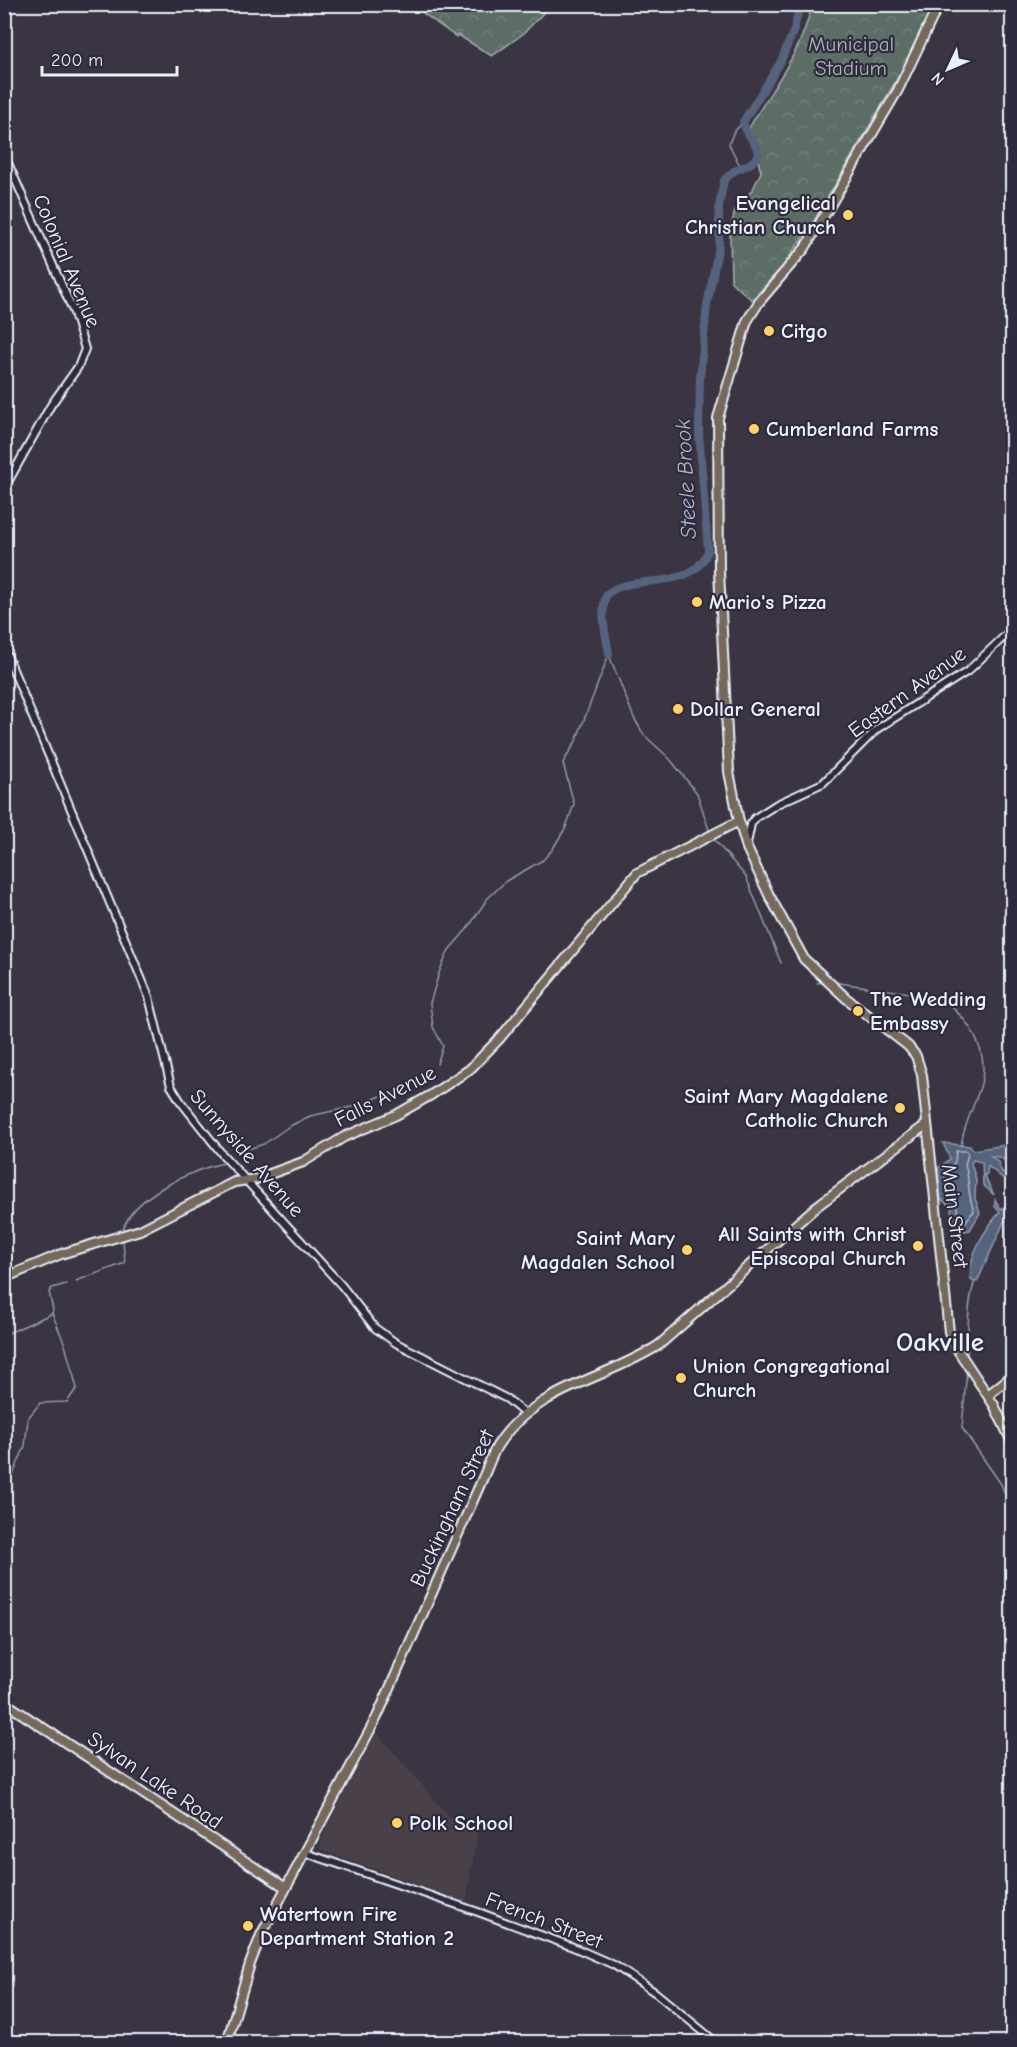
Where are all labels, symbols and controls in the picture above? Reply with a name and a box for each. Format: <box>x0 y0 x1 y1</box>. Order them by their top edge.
park label: Municipal Stadium <box>808 32 894 80</box>
scale bar <box>42 39 177 77</box>
north arrow <box>918 39 978 99</box>
text: 200 m <box>51 50 103 71</box>
text: N <box>928 69 948 89</box>
street label: Colonial Avenue <box>28 191 106 331</box>
place label: Evangelical Christian Church <box>685 191 836 239</box>
marker: Evangelical Christian Church <box>841 208 855 222</box>
place label: Citgo <box>781 319 828 343</box>
marker: Citgo <box>762 324 776 338</box>
place label: Cumberland Farms <box>766 417 939 441</box>
water label: Steele Brook <box>670 418 702 539</box>
marker: Cumberland Farms <box>747 422 761 436</box>
place label: Mario's Pizza <box>709 590 827 614</box>
marker: Mario's Pizza <box>690 595 704 609</box>
street label: Eastern Avenue <box>844 641 970 743</box>
place label: Dollar General <box>690 697 821 721</box>
marker: Dollar General <box>671 702 685 716</box>
place label: The Wedding Embassy <box>870 987 987 1035</box>
marker: The Wedding Embassy <box>851 1004 865 1018</box>
street label: Falls Avenue <box>330 1060 440 1132</box>
street label: Sunnyside Avenue <box>185 1084 309 1222</box>
place label: Saint Mary Magdalene Catholic Church <box>684 1084 888 1132</box>
marker: Saint Mary Magdalene Catholic Church <box>893 1101 907 1115</box>
street label: Main Street <box>937 1163 973 1270</box>
place label: All Saints with Christ Episcopal Church <box>718 1222 907 1270</box>
place label: Saint Mary Magdalen School <box>521 1226 675 1274</box>
marker: All Saints with Christ Episcopal Church <box>911 1239 925 1253</box>
marker: Saint Mary Magdalen School <box>680 1243 694 1257</box>
district label: Oakville <box>896 1327 984 1358</box>
place label: Union Congregational Church <box>693 1354 890 1402</box>
marker: Union Congregational Church <box>674 1371 688 1385</box>
street label: Buckingham Street <box>405 1425 499 1590</box>
street label: Sylvan Lake Road <box>83 1726 227 1834</box>
place label: Polk School <box>409 1811 513 1835</box>
marker: Polk School <box>390 1816 404 1830</box>
street label: French Street <box>482 1887 607 1954</box>
place label: Watertown Fire Department Station 2 <box>260 1902 454 1950</box>
marker: Watertown Fire Department Station 2 <box>241 1919 255 1933</box>

